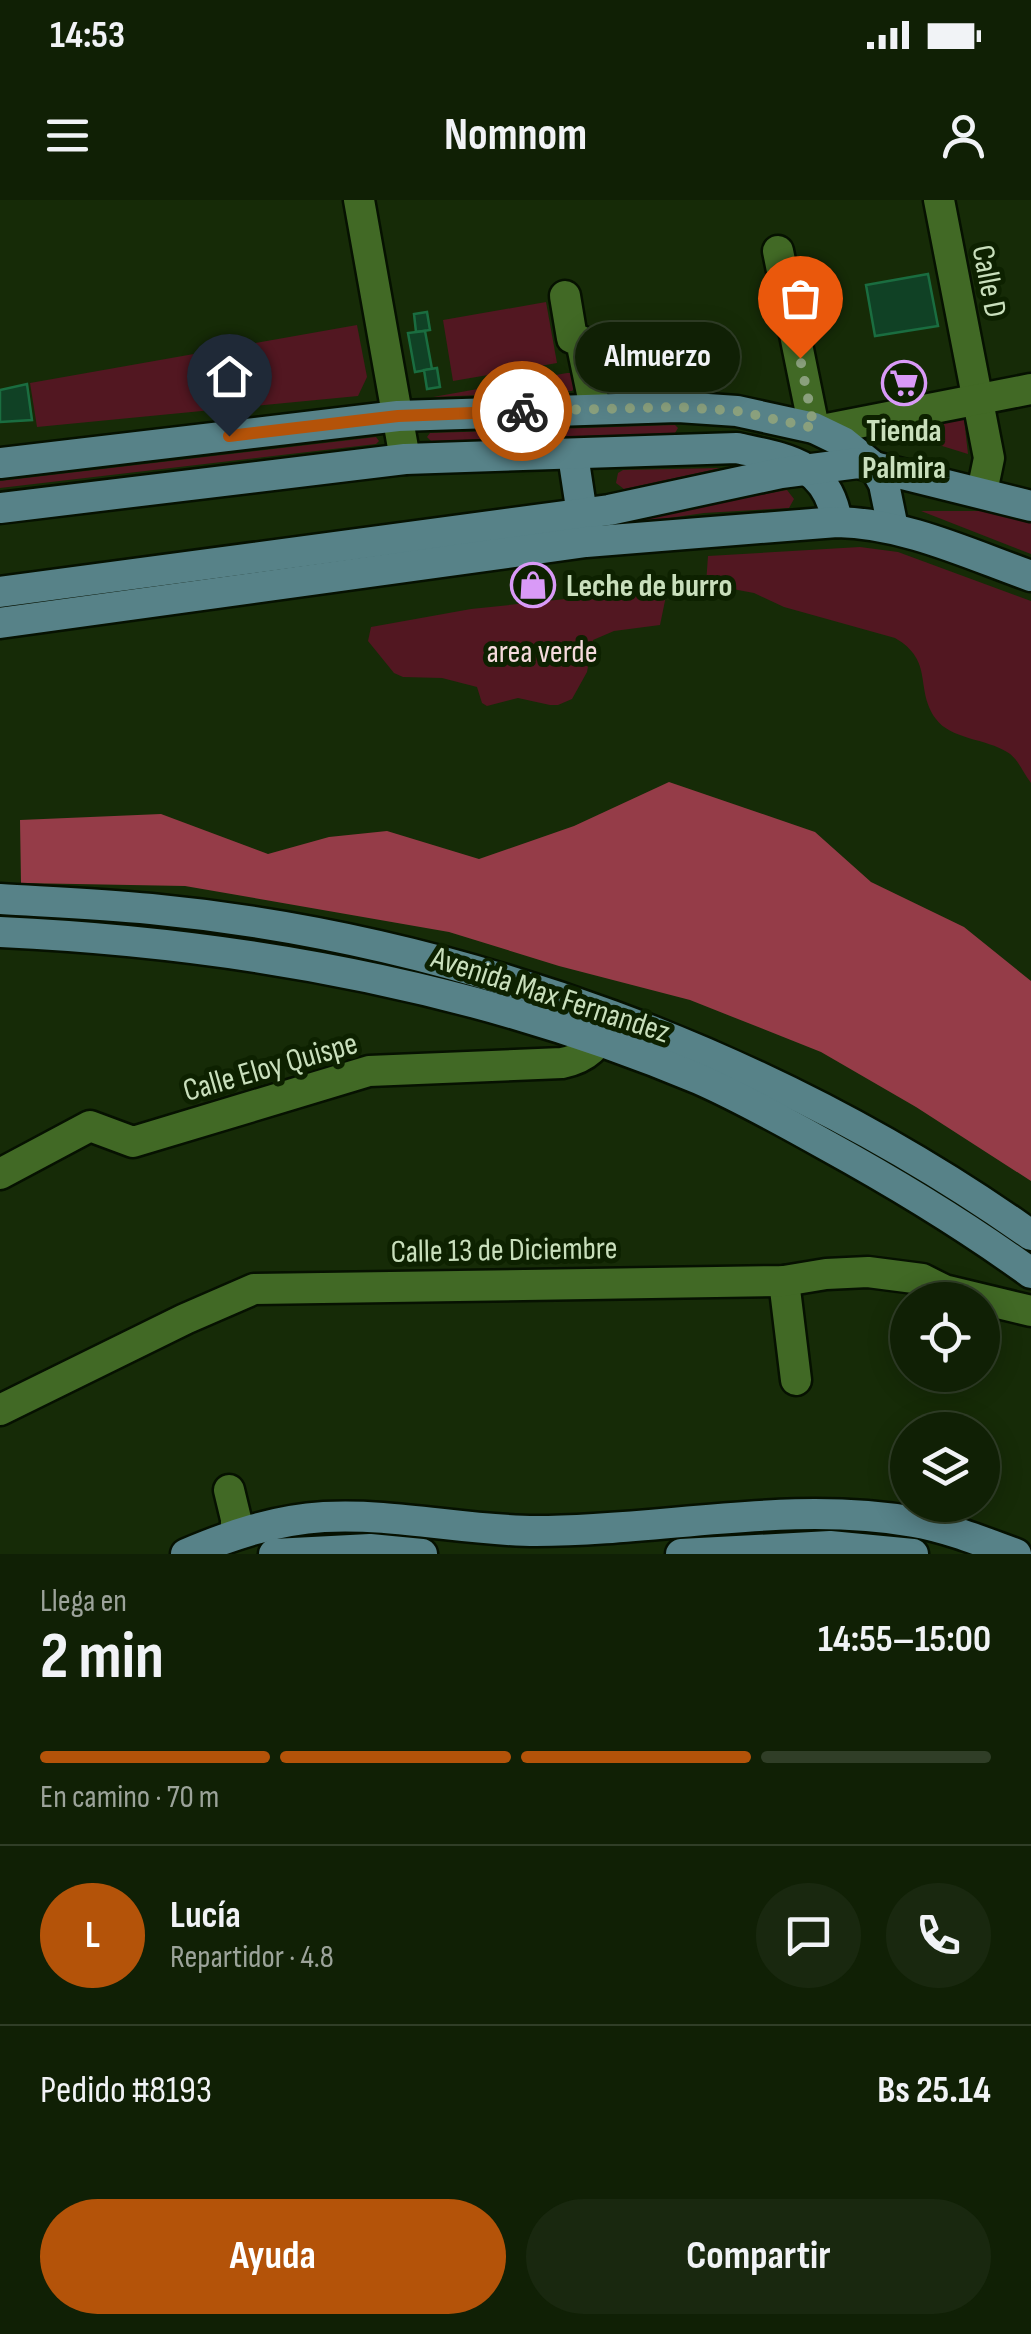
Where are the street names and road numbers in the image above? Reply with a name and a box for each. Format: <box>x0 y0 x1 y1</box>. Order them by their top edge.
street label: Calle D <box>962 242 1015 321</box>
street label: Avenida Max Fernandez <box>426 938 675 1052</box>
street label: Calle Eloy Quispe <box>179 1024 362 1111</box>
street label: Calle 13 de Diciembre <box>390 1229 618 1272</box>

